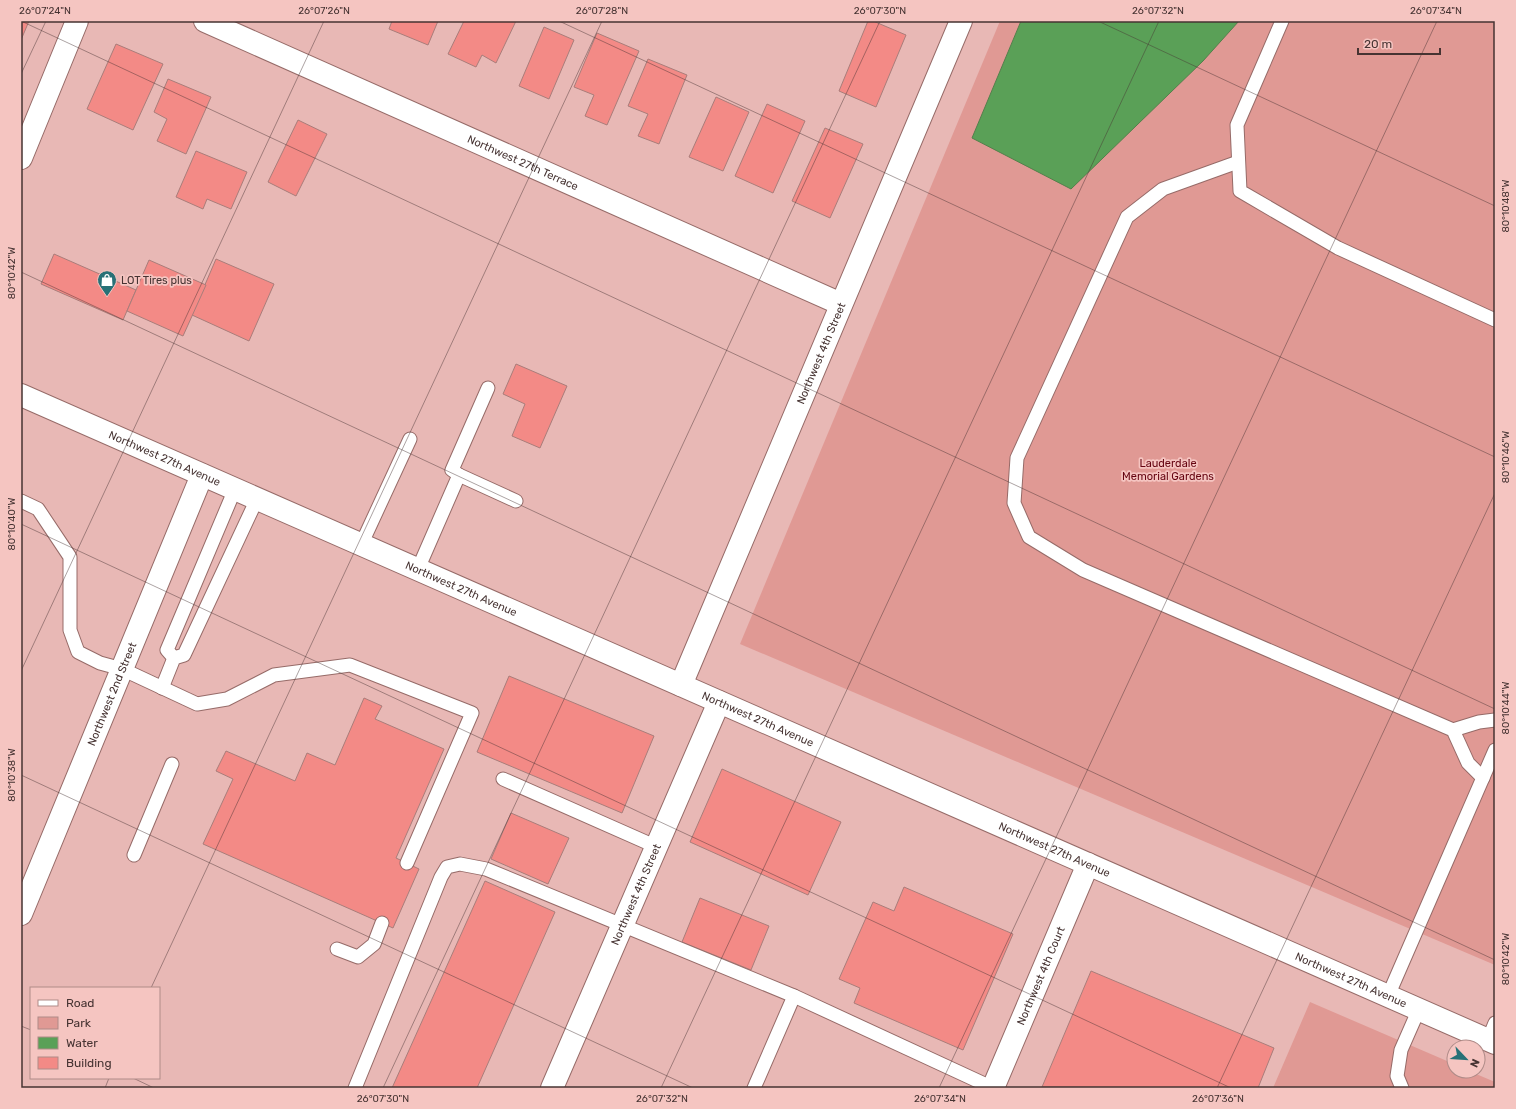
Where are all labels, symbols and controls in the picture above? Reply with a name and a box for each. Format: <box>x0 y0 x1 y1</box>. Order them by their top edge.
text: 26°07'24"N <box>19 5 71 17</box>
text: 26°07'26"N <box>298 5 350 17</box>
text: 26°07'28"N <box>576 5 628 17</box>
text: 26°07'30"N <box>854 5 906 17</box>
text: 26°07'32"N <box>1132 5 1184 17</box>
text: 26°07'34"N <box>1410 5 1462 17</box>
scale bar <box>1358 30 1440 56</box>
text: 20 m <box>1364 37 1392 51</box>
street label: Northwest 27th Terrace <box>465 133 580 193</box>
text: 80°10'48"W <box>1500 179 1512 233</box>
text: 80°10'42"W <box>6 247 18 299</box>
shop icon: LOT Tires plus <box>96 269 118 297</box>
place label: LOT Tires plus <box>121 274 192 287</box>
street label: Northwest 4th Street <box>794 300 849 406</box>
street label: Northwest 27th Avenue <box>107 428 222 489</box>
text: 80°10'46"W <box>1500 431 1512 483</box>
park label: Lauderdale Memorial Gardens <box>1122 457 1214 483</box>
text: 80°10'40"W <box>6 497 18 551</box>
street label: Northwest 27th Avenue <box>403 559 519 619</box>
street label: Northwest 2nd Street <box>85 640 140 748</box>
text: 80°10'44"W <box>1500 682 1512 734</box>
street label: Northwest 27th Avenue <box>700 689 816 750</box>
text: 80°10'38"W <box>6 748 18 802</box>
street label: Northwest 27th Avenue <box>996 820 1112 880</box>
street label: Northwest 4th Street <box>609 841 664 947</box>
street label: Northwest 4th Court <box>1014 924 1068 1027</box>
text: 80°10'42"W <box>1500 933 1512 985</box>
street label: Northwest 27th Avenue <box>1293 950 1409 1010</box>
legend <box>30 987 160 1079</box>
text: Road <box>66 996 94 1010</box>
text: Park <box>66 1016 92 1030</box>
text: Water <box>66 1036 98 1050</box>
north arrow <box>1446 1039 1486 1079</box>
text: Building <box>66 1056 112 1070</box>
text: N <box>1467 1057 1482 1069</box>
text: 26°07'30"N <box>357 1093 409 1105</box>
text: 26°07'32"N <box>636 1093 688 1105</box>
text: 26°07'34"N <box>914 1093 966 1105</box>
text: 26°07'36"N <box>1192 1093 1244 1105</box>

